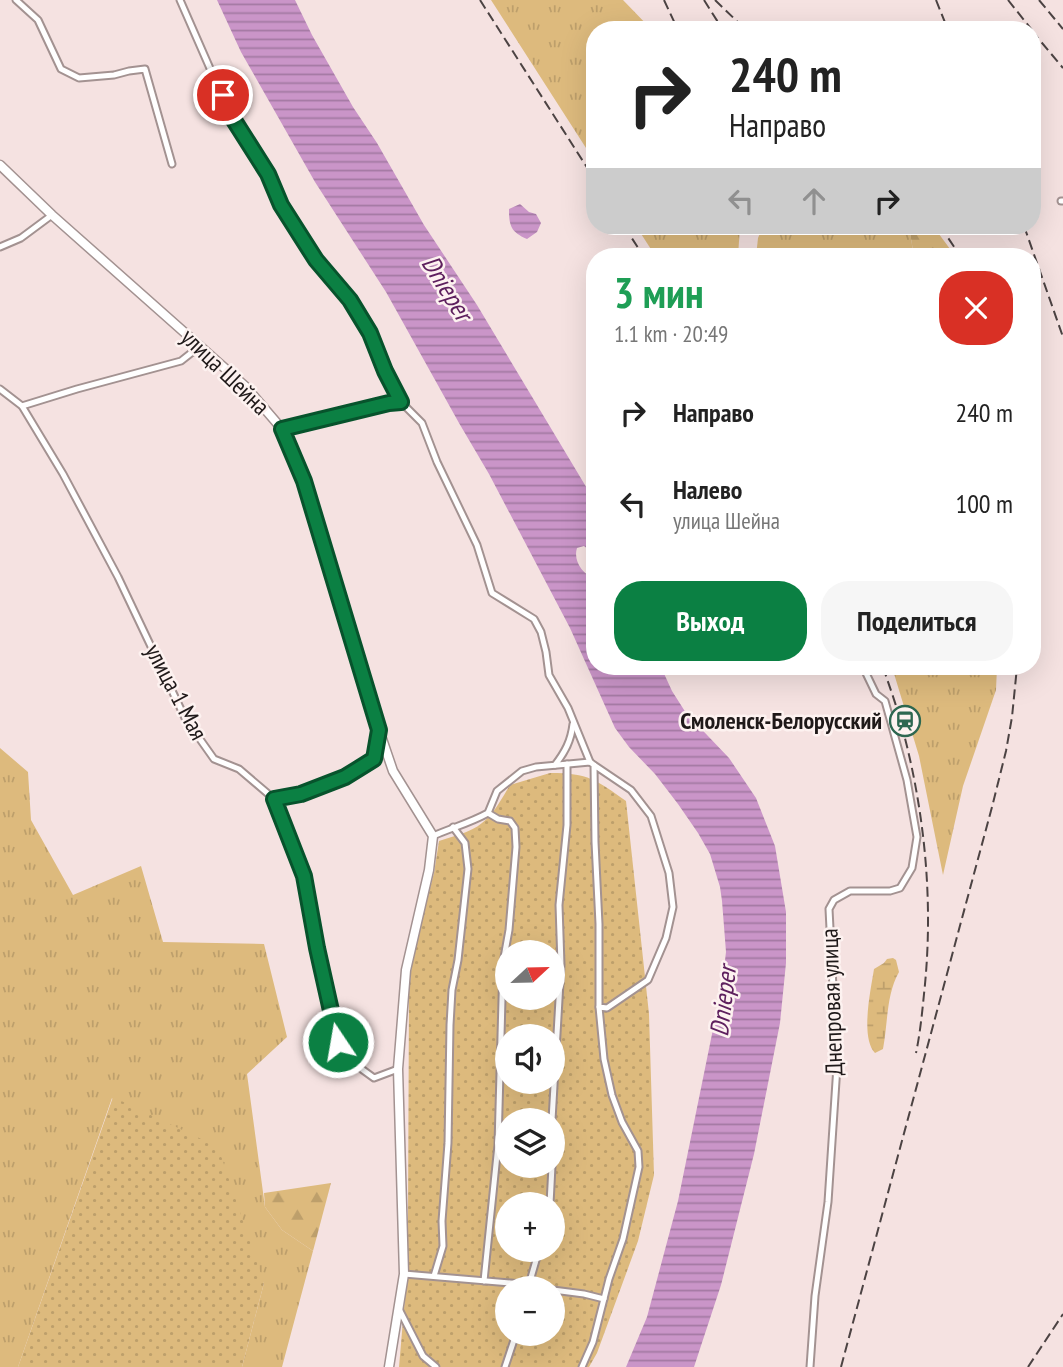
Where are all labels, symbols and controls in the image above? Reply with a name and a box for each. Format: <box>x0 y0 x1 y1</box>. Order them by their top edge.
text: 240 m <box>729 42 842 106</box>
icon: right <box>614 49 705 140</box>
pin <box>193 65 253 125</box>
icon: arrive <box>204 76 242 114</box>
text: Направо <box>729 104 826 146</box>
icon: left <box>722 182 760 220</box>
icon: ahead <box>795 182 833 220</box>
icon: right <box>868 182 906 220</box>
water label: Dnieper <box>415 249 482 330</box>
text: 3 мин <box>614 265 704 320</box>
button: close <box>939 271 1013 345</box>
text: 1.1 km · 20:49 <box>614 319 728 348</box>
street label: улица Шейна <box>174 322 276 422</box>
icon: right <box>614 394 652 432</box>
text: Направо <box>673 396 754 429</box>
text: 240 m <box>955 396 1013 429</box>
text: Налево <box>673 473 742 506</box>
icon: left <box>614 485 652 523</box>
text: 100 m <box>955 487 1013 520</box>
text: улица Шейна <box>673 506 780 535</box>
button: Выход <box>614 581 807 661</box>
button: Поделиться <box>821 581 1013 661</box>
street label: улица 1 Мая <box>138 638 215 745</box>
station icon: Смоленск-Белорусский <box>888 704 922 738</box>
place label: Смоленск-Белорусский <box>680 705 882 736</box>
street label: Днепровая улица <box>813 928 850 1076</box>
north arrow <box>495 940 565 1010</box>
map controls <box>495 940 565 1346</box>
water label: Dnieper <box>702 960 744 1038</box>
position arrow <box>301 1005 375 1079</box>
button: sound <box>495 1024 565 1094</box>
button: layers <box>495 1108 565 1178</box>
button: + <box>495 1192 565 1262</box>
button: − <box>495 1276 565 1346</box>

